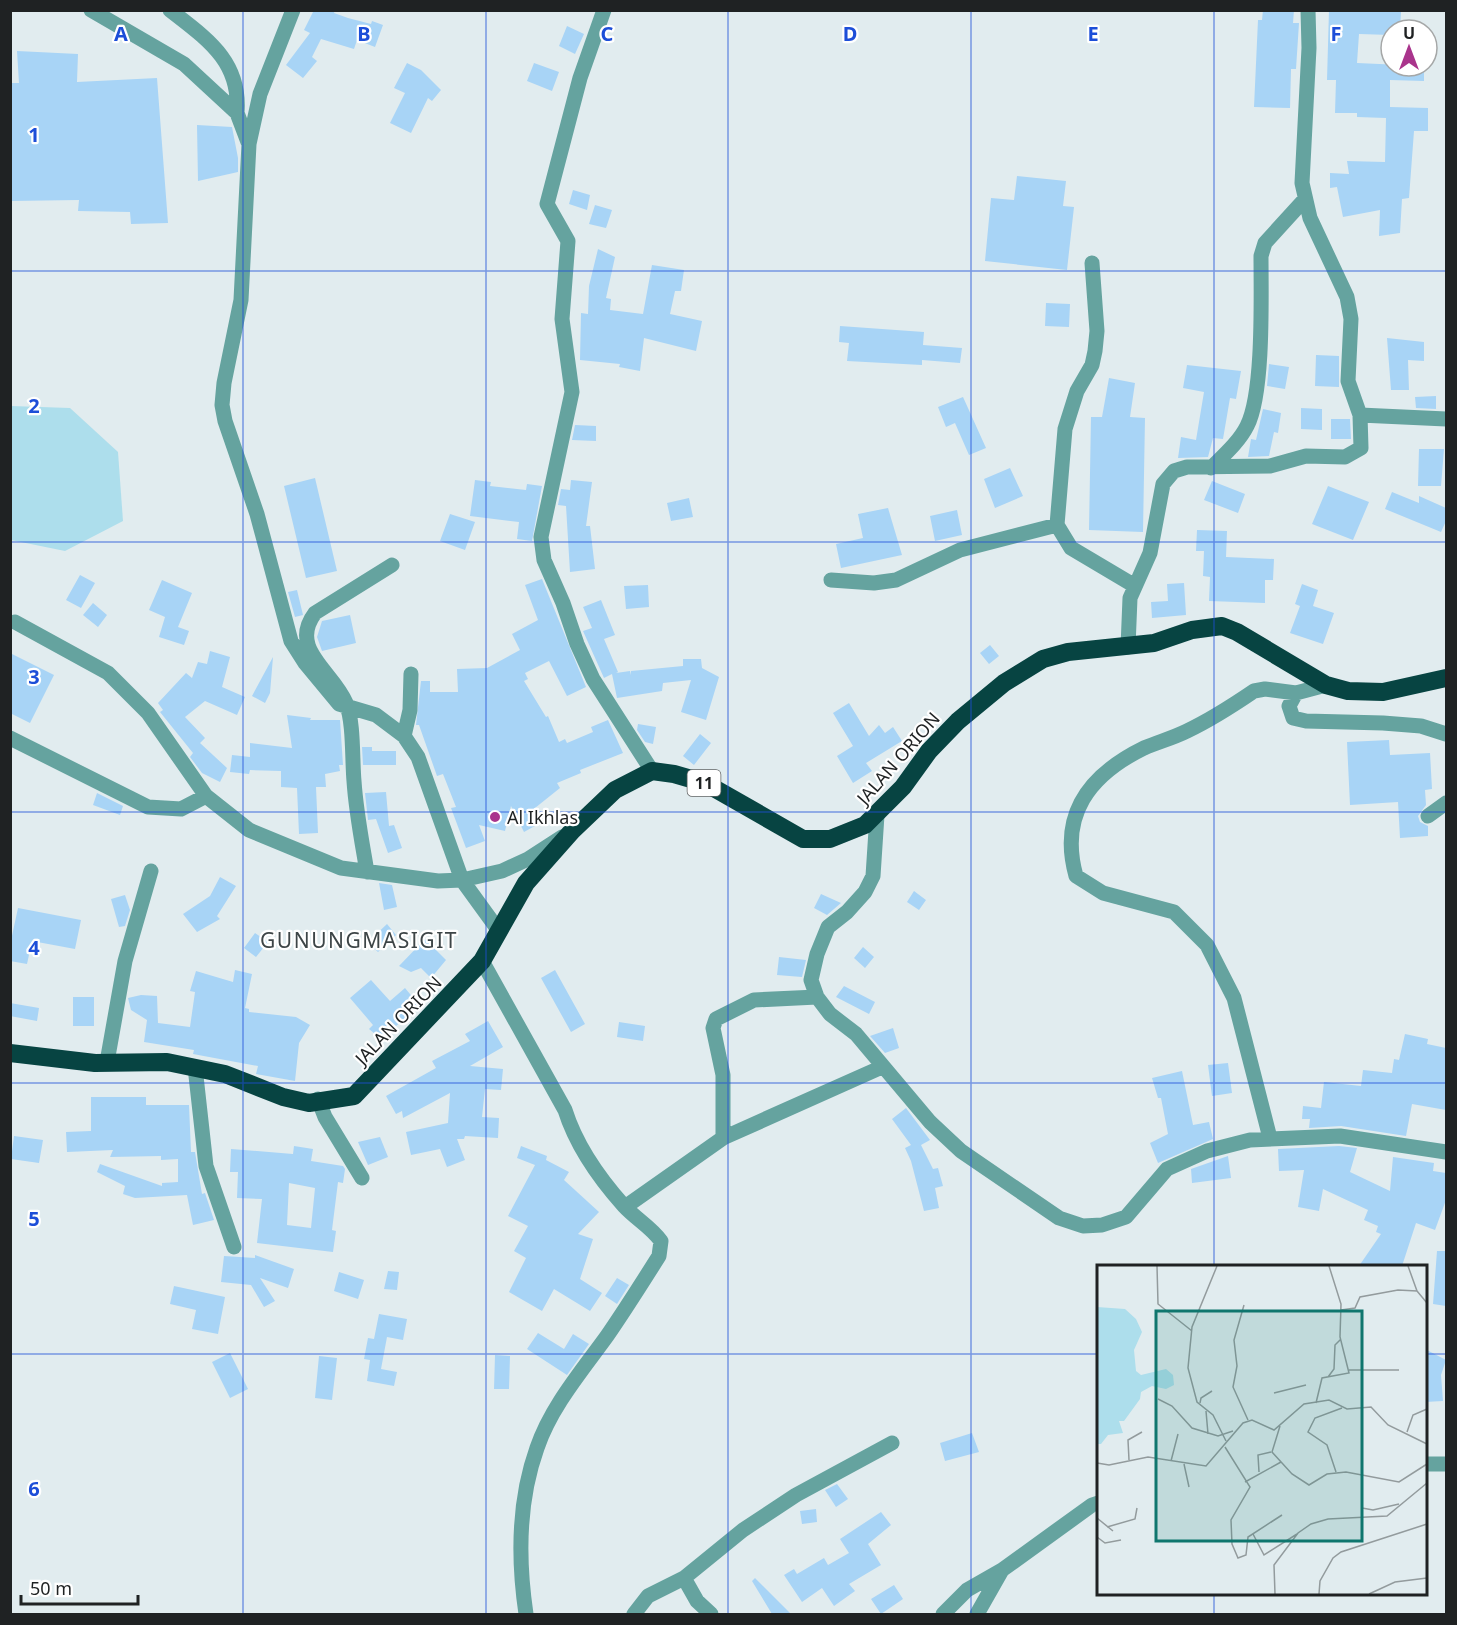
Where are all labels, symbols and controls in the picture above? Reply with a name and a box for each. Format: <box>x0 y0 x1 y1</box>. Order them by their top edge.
north arrow <box>1379 18 1439 78</box>
text: A <box>114 20 128 47</box>
text: B <box>357 20 371 47</box>
text: C <box>601 20 614 47</box>
text: D <box>843 20 857 47</box>
text: E <box>1087 20 1099 47</box>
text: F <box>1331 20 1341 47</box>
text: U <box>1403 22 1415 44</box>
text: 1 <box>28 121 40 148</box>
text: 2 <box>28 392 40 419</box>
text: 3 <box>28 663 40 690</box>
street label: JALAN ORION <box>850 707 945 811</box>
road number: 11 <box>688 770 720 796</box>
place label: Al Ikhlas <box>507 805 578 829</box>
marker: Al Ikhlas <box>488 810 502 824</box>
district label: GUNUNGMASIGIT <box>260 926 458 954</box>
text: 4 <box>28 934 40 961</box>
street label: JALAN ORION <box>348 970 447 1071</box>
text: 5 <box>28 1205 40 1232</box>
inset map <box>1097 1265 1427 1595</box>
text: 6 <box>28 1475 40 1502</box>
scale bar <box>21 1568 138 1606</box>
text: 50 m <box>30 1576 72 1600</box>

